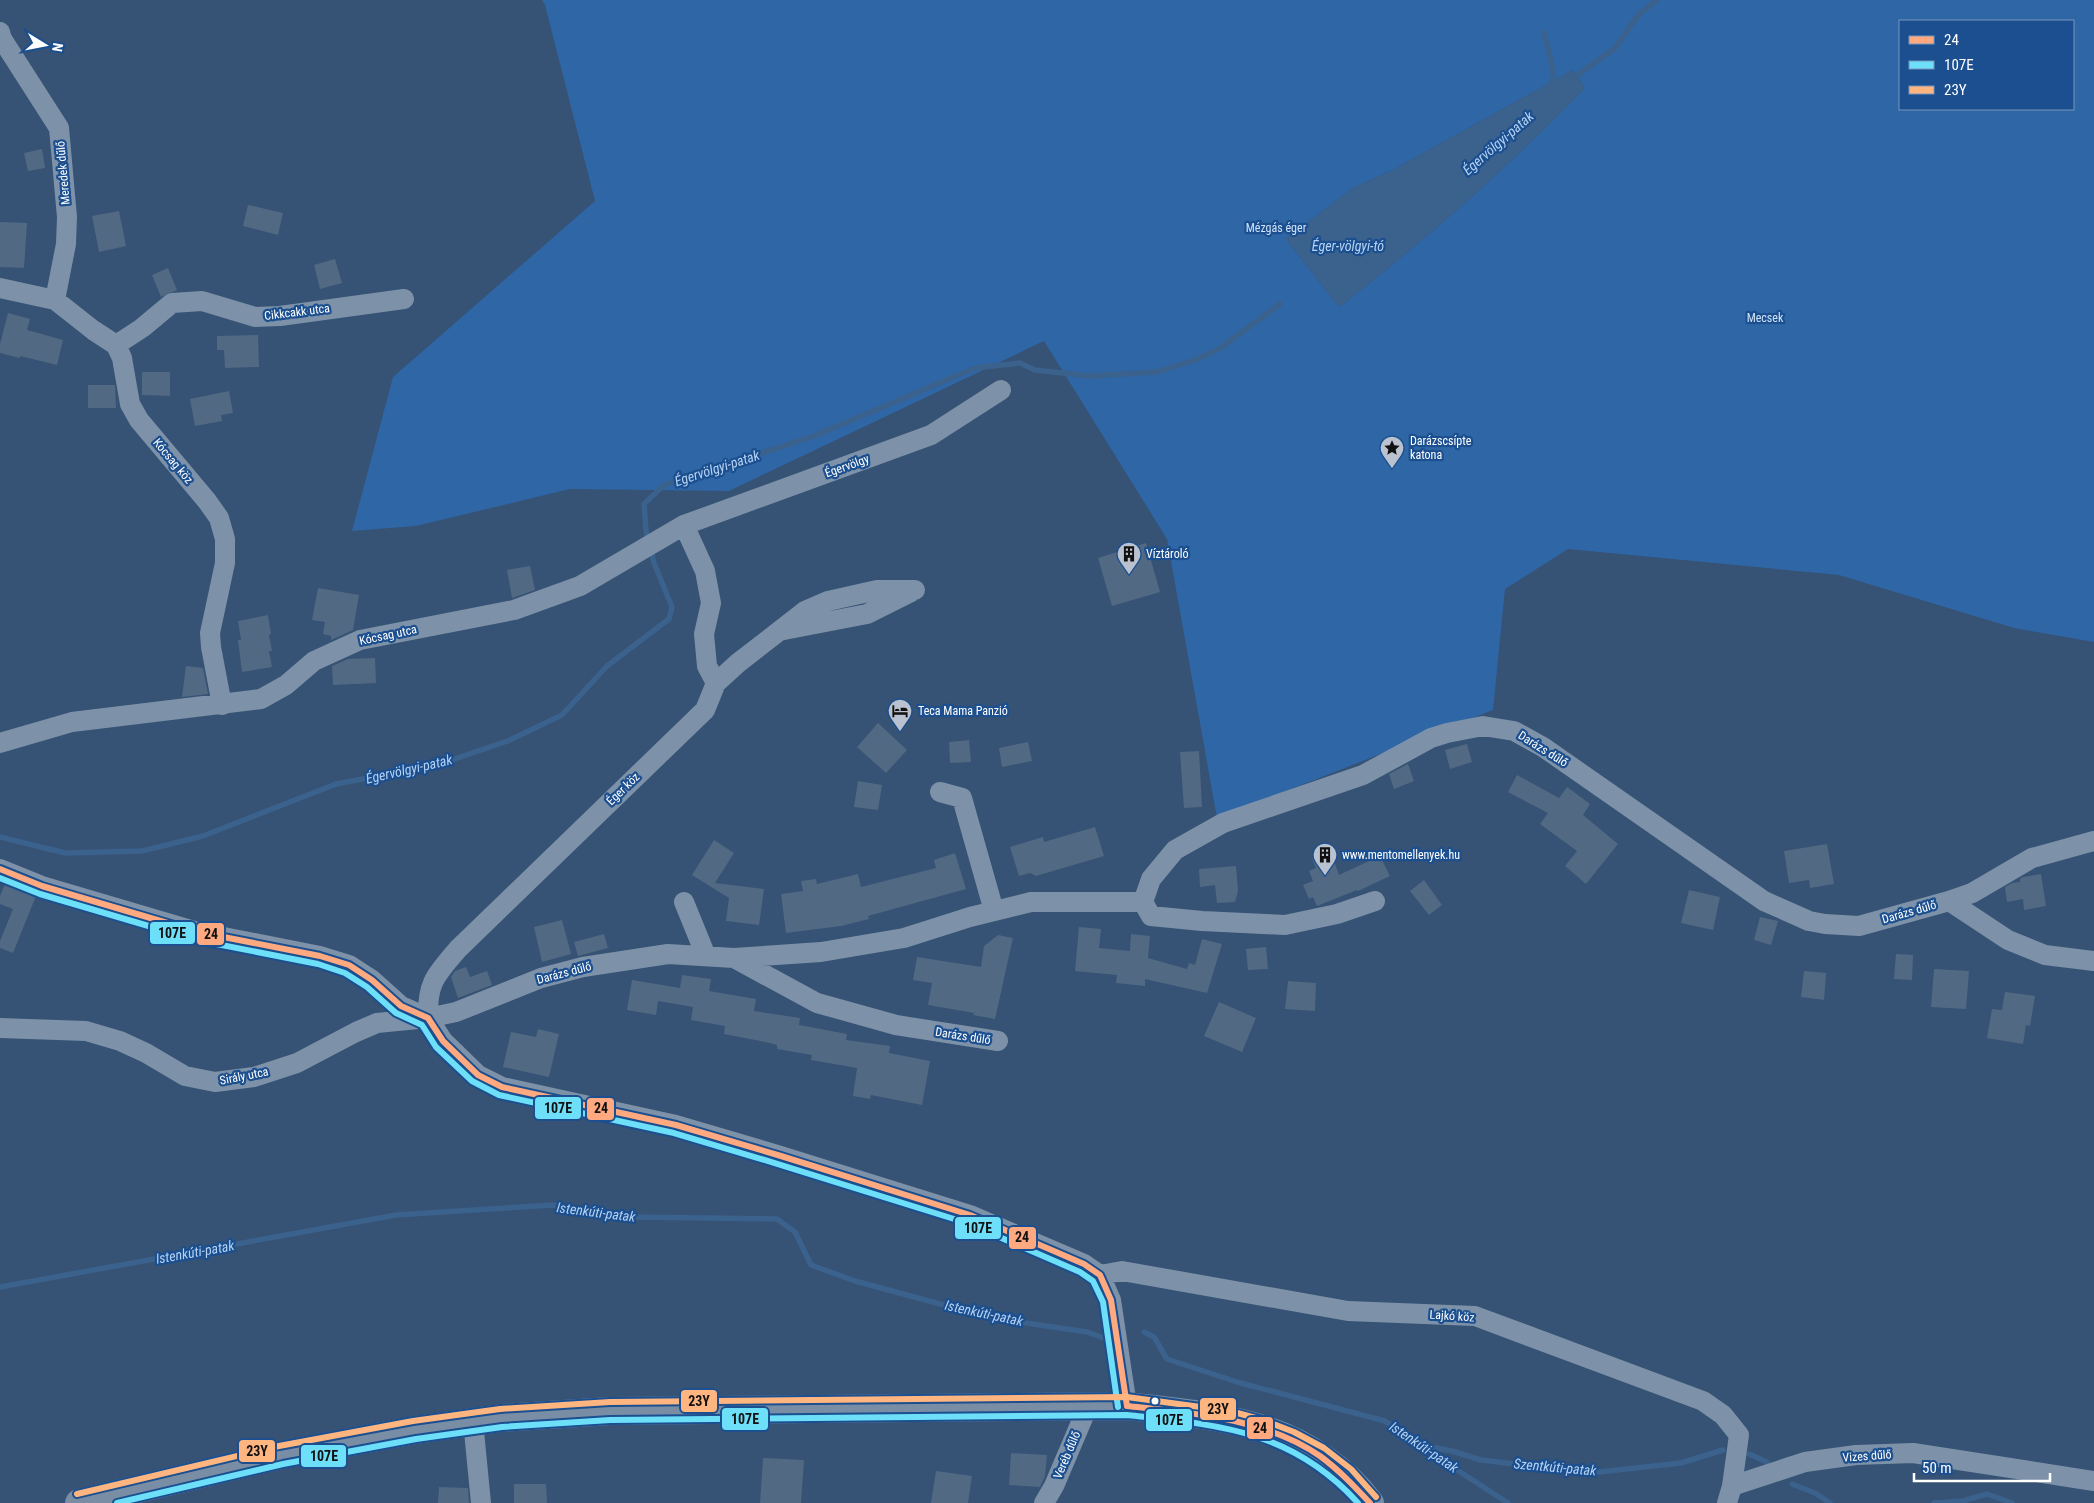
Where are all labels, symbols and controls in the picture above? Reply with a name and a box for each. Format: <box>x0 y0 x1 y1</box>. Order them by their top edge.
north arrow <box>20 20 70 70</box>
legend <box>1899 20 2074 110</box>
text: 24 <box>1944 31 1959 49</box>
text: N <box>49 42 66 53</box>
text: 107E <box>1944 56 1974 74</box>
text: 23Y <box>1944 81 1967 99</box>
water label: Égervölgyi-patak <box>1459 107 1537 178</box>
street label: Meredek dűlő <box>53 140 73 206</box>
park label: Mézgás éger <box>1246 221 1307 235</box>
water label: Éger-völgyi-tó <box>1312 237 1384 254</box>
street label: Cikkcakk utca <box>264 301 331 323</box>
park label: Mecsek <box>1747 311 1784 325</box>
place label: Darázscsípte katona <box>1410 434 1472 462</box>
place icon: Darázscsípte katona <box>1379 435 1405 469</box>
street label: Kócsag köz <box>150 436 196 486</box>
water label: Égervölgyi-patak <box>672 446 762 489</box>
street label: Égervölgy <box>823 451 871 480</box>
building icon: Víztároló <box>1116 541 1142 575</box>
place label: Víztároló <box>1146 547 1188 561</box>
street label: Kócsag utca <box>358 622 418 648</box>
hotel icon: Teca Mama Panzió <box>887 698 913 732</box>
place label: Teca Mama Panzió <box>918 704 1008 718</box>
street label: Darázs dűlő <box>1516 728 1570 770</box>
water label: Égervölgyi-patak <box>364 750 455 787</box>
street label: Éger köz <box>603 769 642 808</box>
building icon: www.mentomellenyek.hu <box>1312 842 1338 876</box>
place label: www.mentomellenyek.hu <box>1342 848 1460 862</box>
street label: Darázs dűlő <box>1880 898 1938 926</box>
line badge: 107E <box>149 921 196 945</box>
line badge: 24 <box>196 922 225 946</box>
text: 107E <box>158 925 186 941</box>
text: 24 <box>204 926 218 942</box>
street label: Darázs dűlő <box>535 959 593 987</box>
street label: Darázs dűlő <box>934 1025 992 1047</box>
street label: Sirály utca <box>218 1064 270 1088</box>
line badge: 107E <box>534 1096 582 1120</box>
line badge: 24 <box>586 1097 615 1121</box>
text: 107E <box>544 1100 572 1116</box>
text: 24 <box>594 1100 608 1116</box>
water label: Istenkúti-patak <box>556 1199 637 1225</box>
line badge: 107E <box>954 1216 1002 1240</box>
text: 107E <box>964 1220 992 1236</box>
line badge: 24 <box>1008 1226 1037 1250</box>
text: 24 <box>1015 1229 1029 1245</box>
water label: Istenkúti-patak <box>154 1237 236 1267</box>
water label: Istenkúti-patak <box>943 1297 1025 1329</box>
street label: Lajkó köz <box>1429 1307 1475 1325</box>
line badge: 23Y <box>680 1389 718 1413</box>
text: 23Y <box>688 1393 710 1409</box>
unlabelled marker <box>1150 1396 1160 1406</box>
line badge: 23Y <box>1199 1397 1237 1421</box>
text: 23Y <box>1207 1401 1229 1417</box>
line badge: 107E <box>721 1407 769 1431</box>
line badge: 107E <box>1145 1408 1193 1432</box>
text: 107E <box>731 1411 759 1427</box>
text: 107E <box>1155 1412 1183 1428</box>
line badge: 24 <box>1246 1416 1274 1440</box>
water label: Istenkúti-patak <box>1387 1418 1462 1476</box>
text: 24 <box>1253 1420 1267 1436</box>
street label: Veréb dűlő <box>1051 1429 1083 1481</box>
line badge: 23Y <box>238 1439 276 1463</box>
text: 23Y <box>246 1443 268 1459</box>
line badge: 107E <box>300 1444 347 1468</box>
street label: Vizes dűlő <box>1842 1447 1892 1465</box>
text: 107E <box>310 1448 338 1464</box>
scale bar <box>1914 1450 2050 1482</box>
water label: Szentkúti-patak <box>1513 1455 1598 1479</box>
text: 50 m <box>1922 1459 1952 1477</box>

